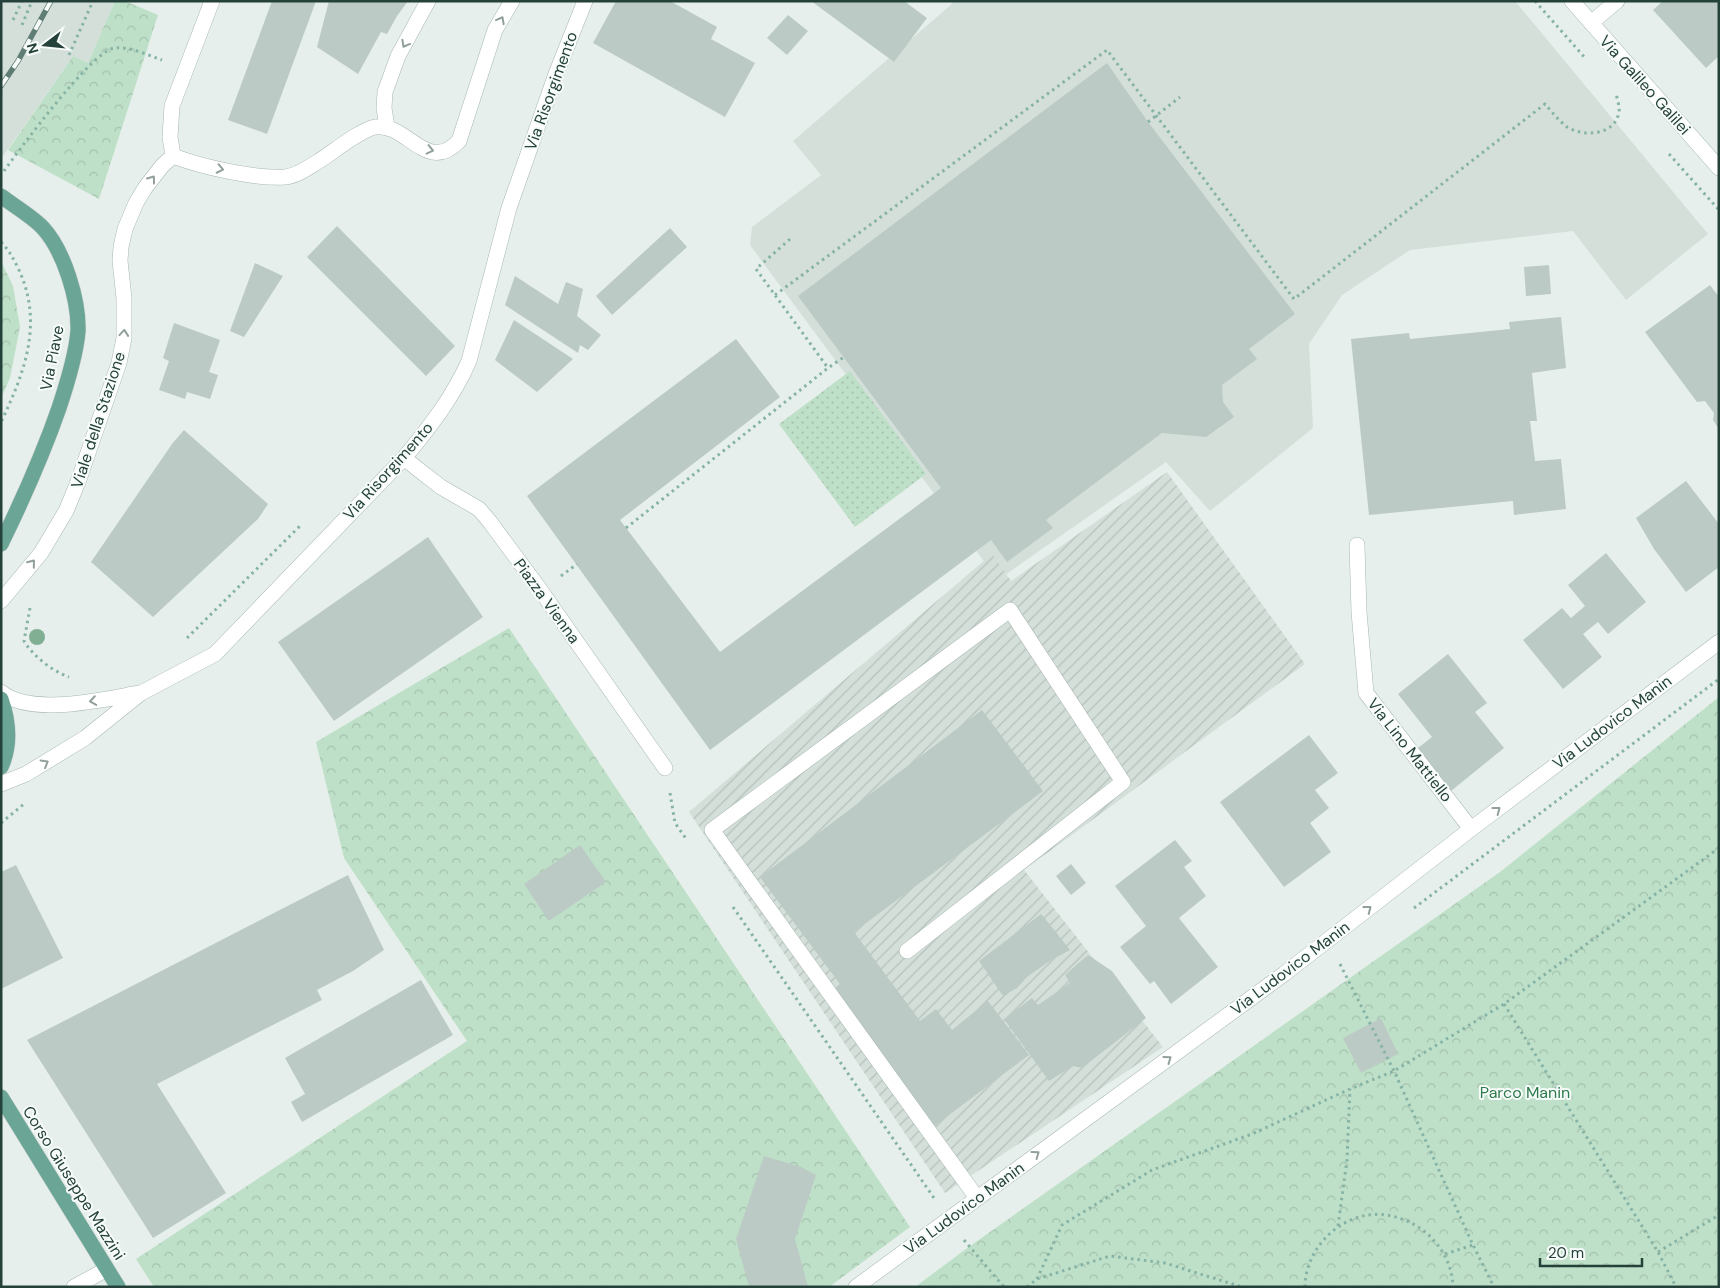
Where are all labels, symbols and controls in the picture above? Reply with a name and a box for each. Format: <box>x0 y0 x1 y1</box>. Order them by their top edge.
one-way arrow <box>495 16 505 25</box>
north arrow <box>20 20 70 70</box>
street label: Via Risorgimento <box>520 29 582 153</box>
street label: Via Galileo Galilei <box>1595 31 1695 139</box>
one-way arrow <box>401 39 411 48</box>
text: N <box>22 41 43 56</box>
one-way arrow <box>425 144 434 155</box>
one-way arrow <box>216 163 225 173</box>
one-way arrow <box>146 175 155 184</box>
street label: Via Piave <box>35 324 69 392</box>
one-way arrow <box>119 329 130 337</box>
street label: Viale della Stazione <box>66 349 130 491</box>
street label: Via Risorgimento <box>338 418 438 524</box>
street label: Piazza Vienna <box>509 554 585 648</box>
one-way arrow <box>27 560 35 569</box>
street label: Via Ludovico Manin <box>1548 670 1676 774</box>
street label: Via Lino Mattiello <box>1363 694 1457 806</box>
one-way arrow <box>89 695 97 706</box>
one-way arrow <box>39 759 48 769</box>
one-way arrow <box>1491 807 1501 816</box>
one-way arrow <box>1362 907 1371 915</box>
street label: Via Ludovico Manin <box>1226 916 1354 1020</box>
one-way arrow <box>1162 1056 1172 1065</box>
park label: Parco Manin <box>1480 1082 1570 1103</box>
street label: Corso Giuseppe Mazzini <box>18 1102 130 1264</box>
one-way arrow <box>1030 1152 1039 1160</box>
street label: Via Ludovico Manin <box>900 1157 1028 1259</box>
scale bar <box>1540 1236 1642 1268</box>
text: 20 m <box>1548 1243 1584 1263</box>

